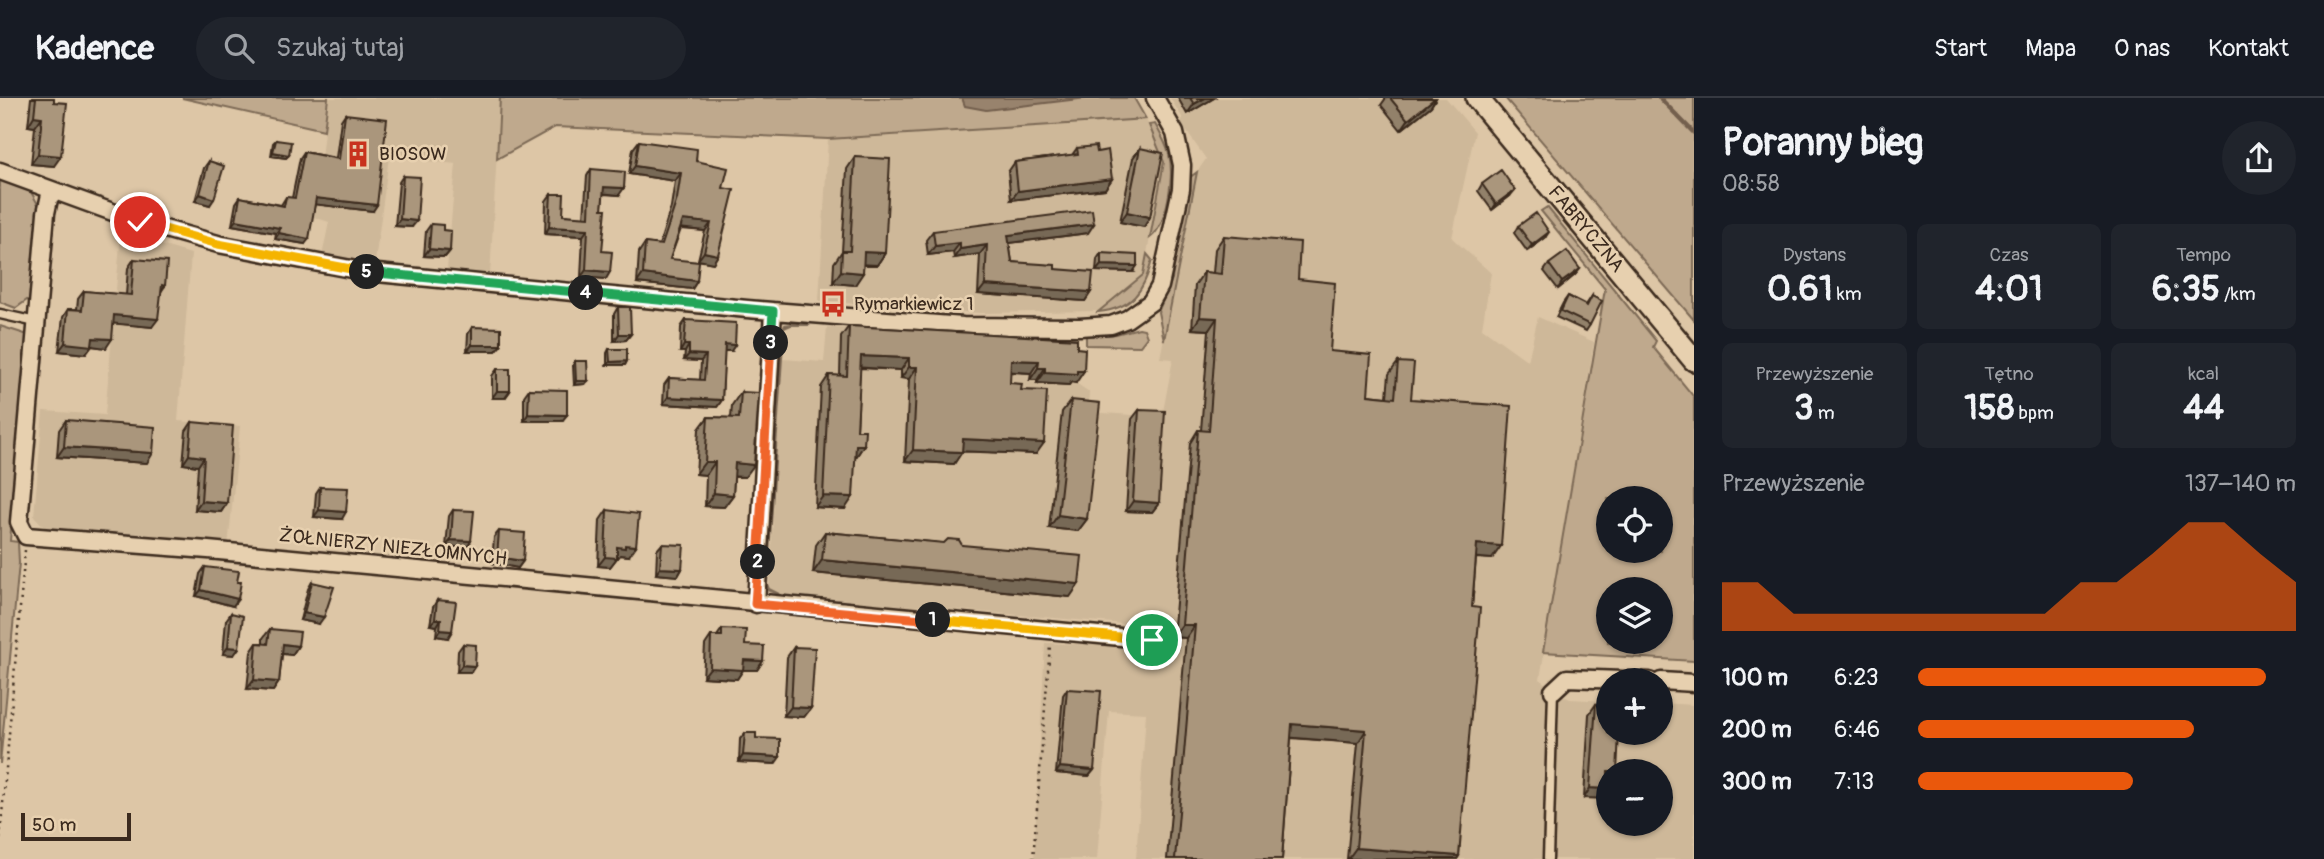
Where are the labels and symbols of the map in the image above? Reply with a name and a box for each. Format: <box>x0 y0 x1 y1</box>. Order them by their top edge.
building icon: BIOSOW <box>343 139 373 169</box>
place label: BIOSOW <box>379 142 447 166</box>
street label: FABRYCZNA <box>1543 181 1629 277</box>
pin <box>110 192 170 252</box>
pin: 5 <box>350 254 384 290</box>
pin: 4 <box>568 276 604 310</box>
bus stop icon: Rymarkiewicz 1 <box>818 289 848 319</box>
place label: Rymarkiewicz 1 <box>854 292 974 316</box>
pin: 3 <box>754 326 788 360</box>
street label: ŻOŁNIERZY NIEZŁOMNYCH <box>278 523 508 571</box>
pin: 2 <box>740 545 776 580</box>
pin: 1 <box>916 602 950 638</box>
pin <box>1122 610 1182 670</box>
scale bar <box>21 810 131 842</box>

